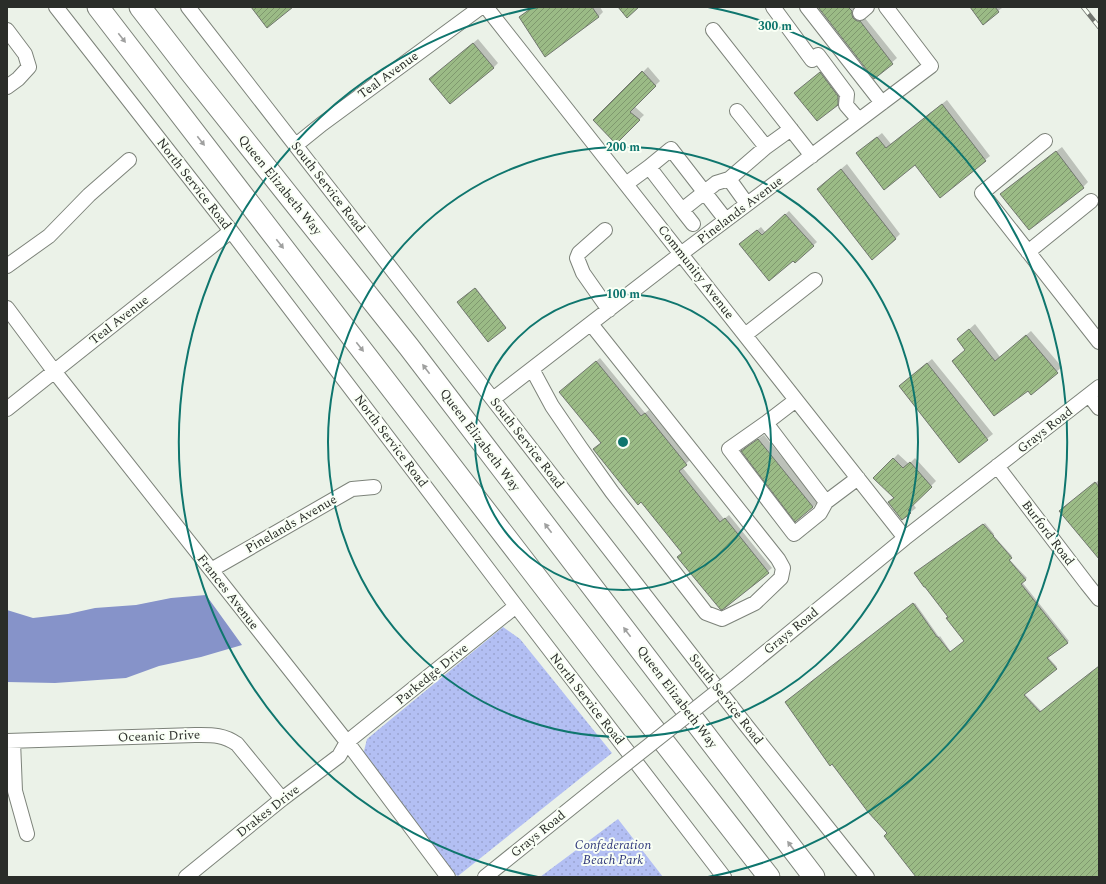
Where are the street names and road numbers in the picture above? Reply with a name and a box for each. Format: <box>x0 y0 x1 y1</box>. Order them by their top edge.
street label: Teal Avenue <box>354 46 422 104</box>
street label: Queen Elizabeth Way <box>233 130 327 240</box>
street label: North Service Road <box>152 134 236 234</box>
street label: South Service Road <box>286 137 370 237</box>
street label: Pinelands Avenue <box>693 171 787 249</box>
street label: Community Avenue <box>653 221 739 323</box>
street label: Teal Avenue <box>85 290 153 350</box>
street label: Queen Elizabeth Way <box>435 384 526 496</box>
street label: North Service Road <box>349 390 433 492</box>
street label: South Service Road <box>485 393 569 493</box>
street label: Grays Road <box>1013 402 1077 458</box>
street label: Pinelands Avenue <box>241 490 341 558</box>
street label: Burford Road <box>1017 496 1079 570</box>
street label: Frances Avenue <box>192 550 264 634</box>
street label: Grays Road <box>759 602 823 660</box>
street label: Parkedge Drive <box>391 638 473 710</box>
street label: Queen Elizabeth Way <box>632 641 723 753</box>
street label: North Service Road <box>545 649 629 749</box>
street label: South Service Road <box>684 649 768 749</box>
street label: Oceanic Drive <box>118 725 200 747</box>
street label: Drakes Drive <box>232 780 304 842</box>
street label: Grays Road <box>506 805 570 863</box>

